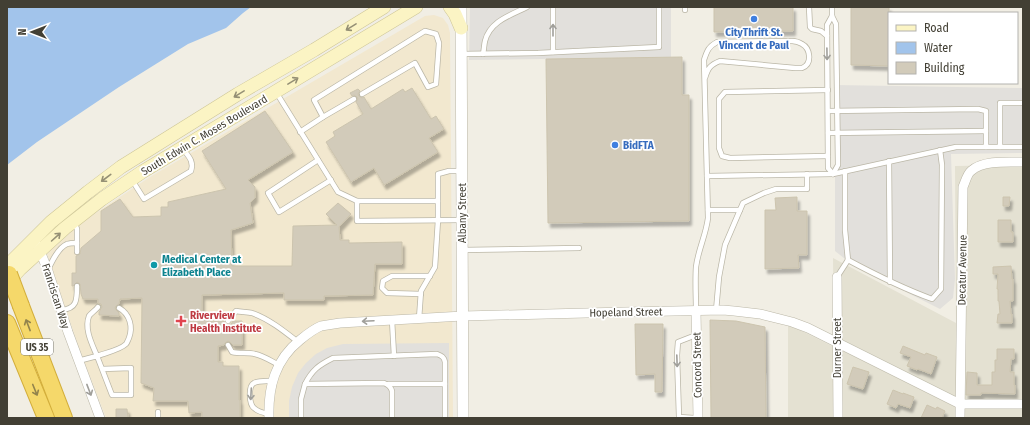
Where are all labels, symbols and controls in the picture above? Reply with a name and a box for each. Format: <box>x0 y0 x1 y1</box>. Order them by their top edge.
north arrow <box>12 12 52 52</box>
legend <box>888 12 1018 84</box>
marker: CityThrift St. Vincent de Paul <box>749 14 759 24</box>
text: Road <box>924 21 949 35</box>
one-way arrow <box>346 23 357 31</box>
one-way arrow <box>549 24 557 37</box>
place label: CityThrift St. Vincent de Paul <box>718 26 790 52</box>
text: N <box>16 29 29 35</box>
text: Water <box>924 41 953 55</box>
one-way arrow <box>823 47 831 60</box>
text: Building <box>924 61 965 75</box>
one-way arrow <box>287 77 299 85</box>
one-way arrow <box>233 90 245 98</box>
street label: South Edwin C. Moses Boulevard <box>139 93 270 178</box>
place label: BidFTA <box>623 139 655 152</box>
marker: BidFTA <box>610 140 620 150</box>
one-way arrow <box>101 174 112 183</box>
street label: Albany Street <box>456 183 469 243</box>
one-way arrow <box>50 233 60 242</box>
street label: Decatur Avenue <box>955 235 970 305</box>
place label: Medical Center at Elizabeth Place <box>162 253 242 279</box>
marker: Medical Center at Elizabeth Place <box>149 260 159 270</box>
street label: Franciscan Way <box>39 262 72 330</box>
street label: Hopeland Street <box>589 305 663 320</box>
place label: Riverview Health Institute <box>190 309 262 335</box>
marker: Riverview Health Institute <box>175 315 187 327</box>
street label: Durner Street <box>831 317 844 378</box>
one-way arrow <box>362 318 375 325</box>
one-way arrow <box>24 319 32 331</box>
street label: Concord Street <box>690 331 705 398</box>
road number: US 35 <box>21 339 53 355</box>
one-way arrow <box>673 354 681 367</box>
one-way arrow <box>86 383 93 396</box>
one-way arrow <box>32 384 40 396</box>
one-way arrow <box>247 387 254 400</box>

